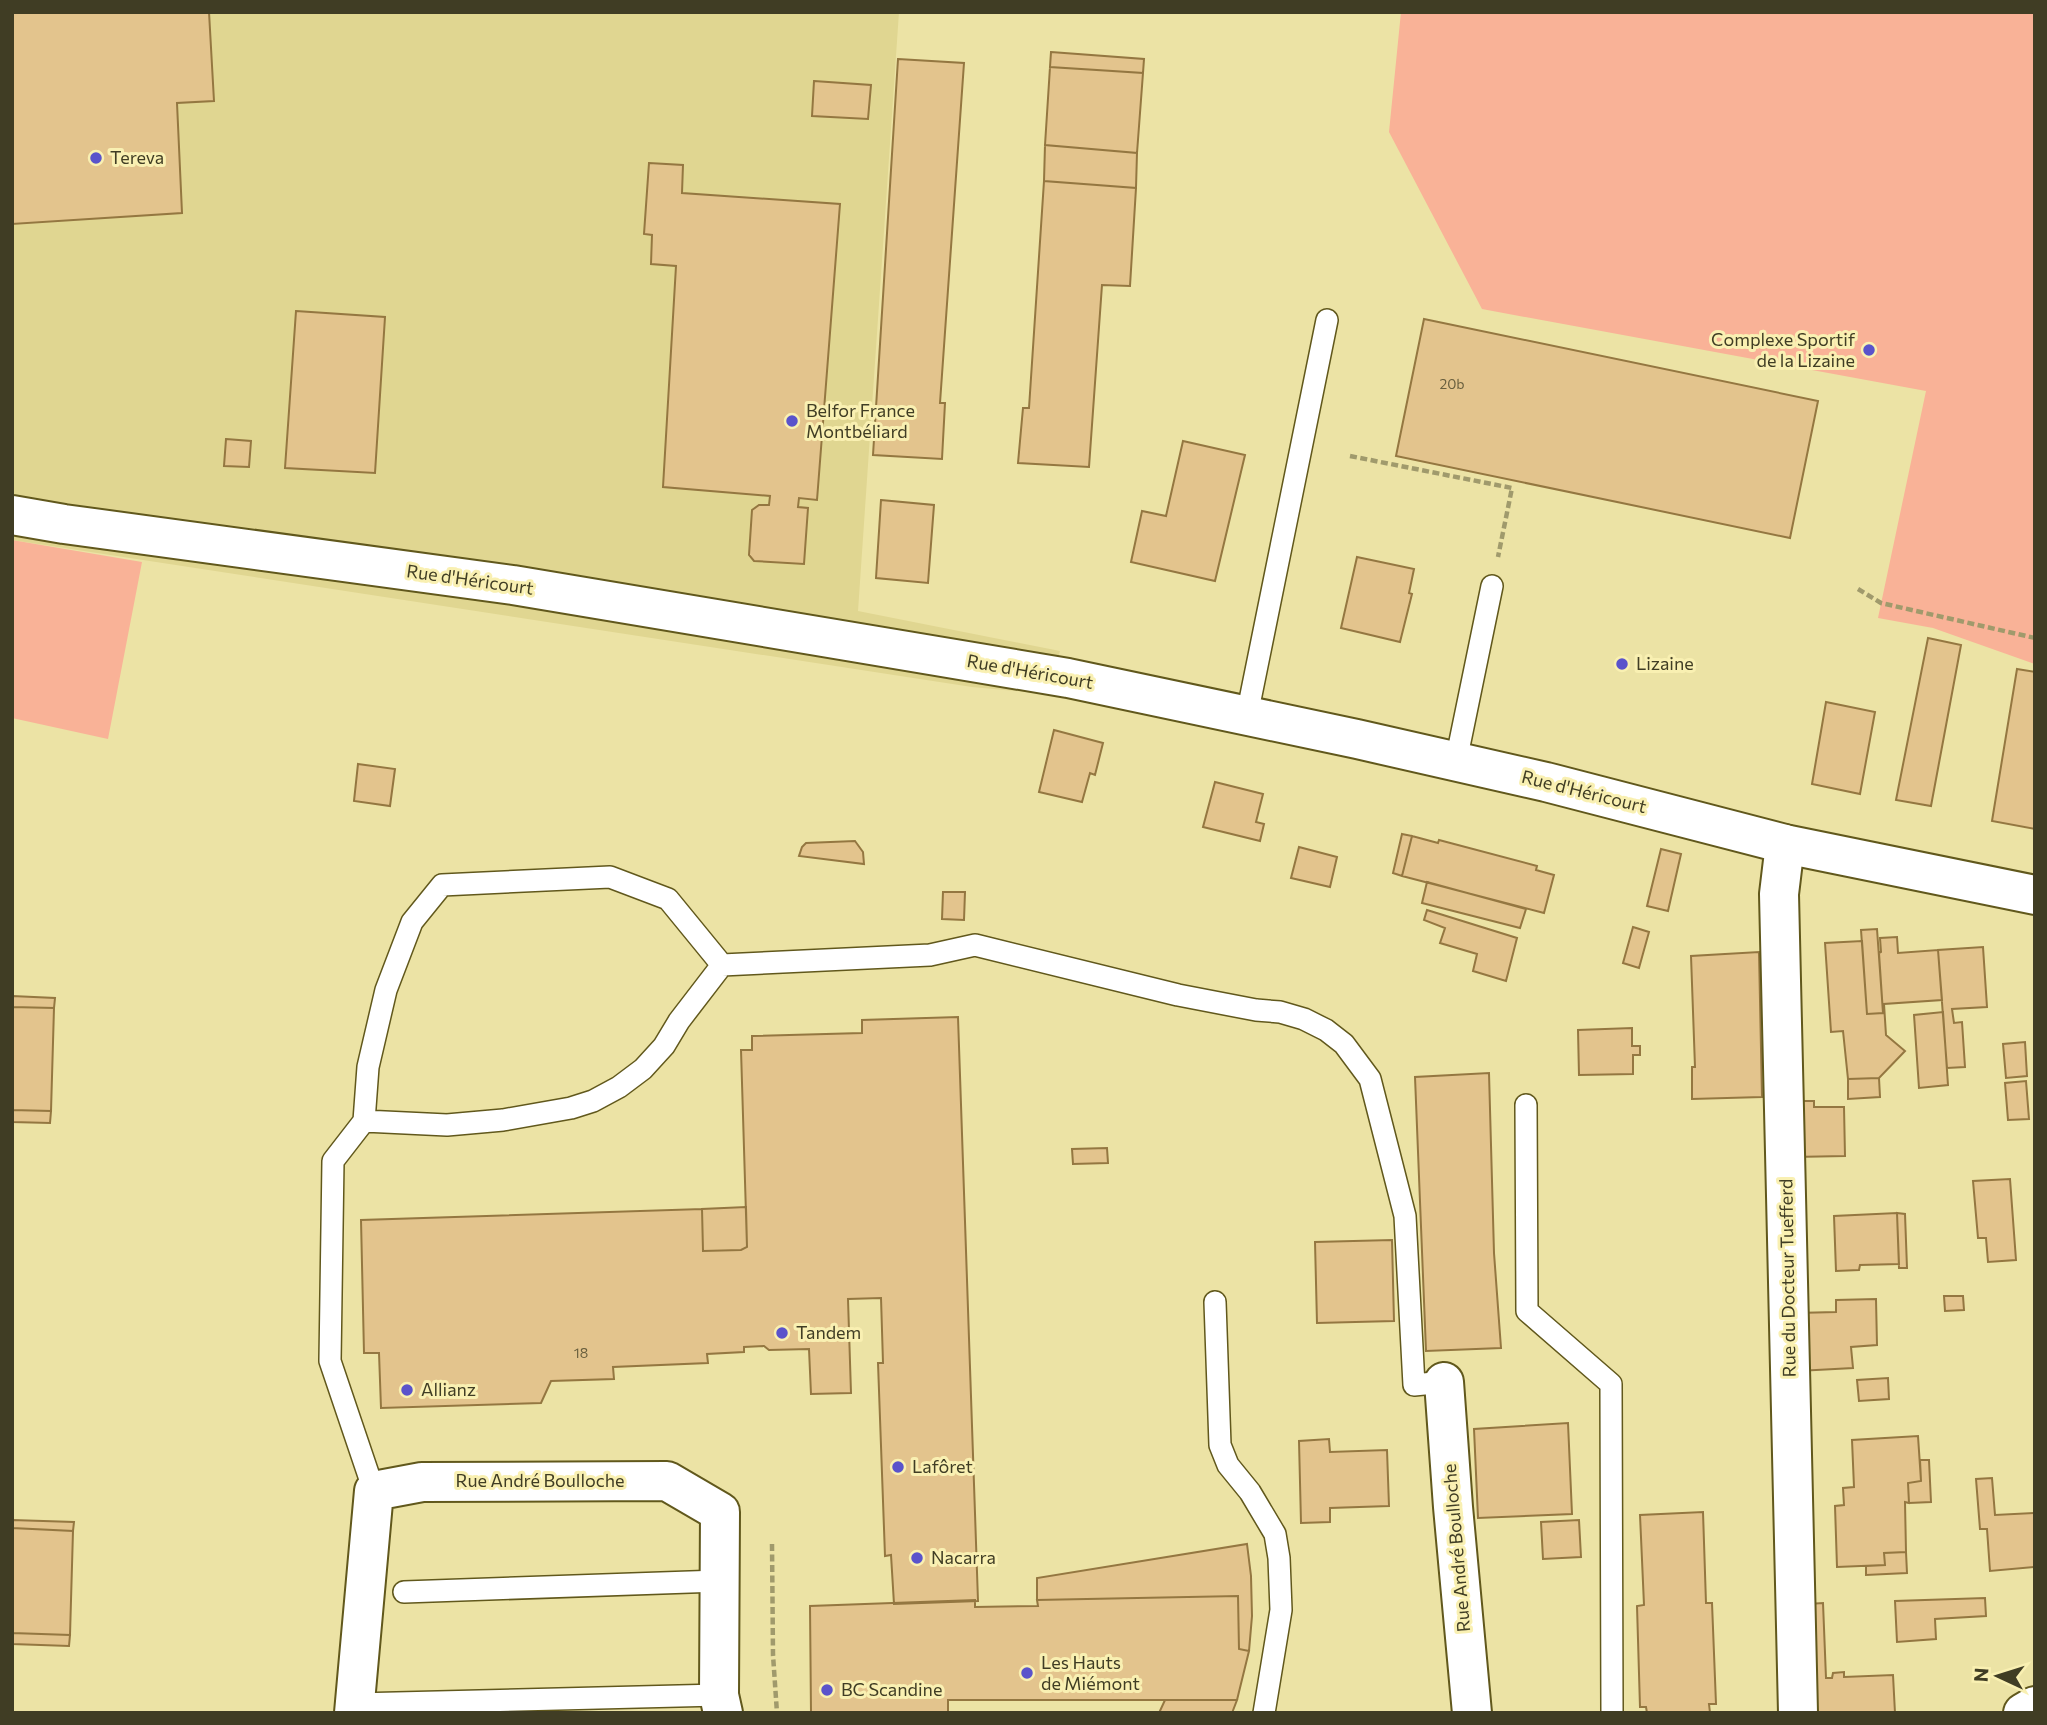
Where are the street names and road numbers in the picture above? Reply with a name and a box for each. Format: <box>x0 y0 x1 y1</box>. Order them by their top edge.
street label: Rue d'Héricourt <box>405 559 535 599</box>
street label: Rue d'Héricourt <box>965 649 1095 693</box>
street label: Rue d'Héricourt <box>1519 765 1649 817</box>
street label: Rue du Docteur Tuefferd <box>1774 1178 1800 1378</box>
street label: Rue André Boulloche <box>1438 1463 1474 1633</box>
street label: Rue André Boulloche <box>456 1469 624 1491</box>

